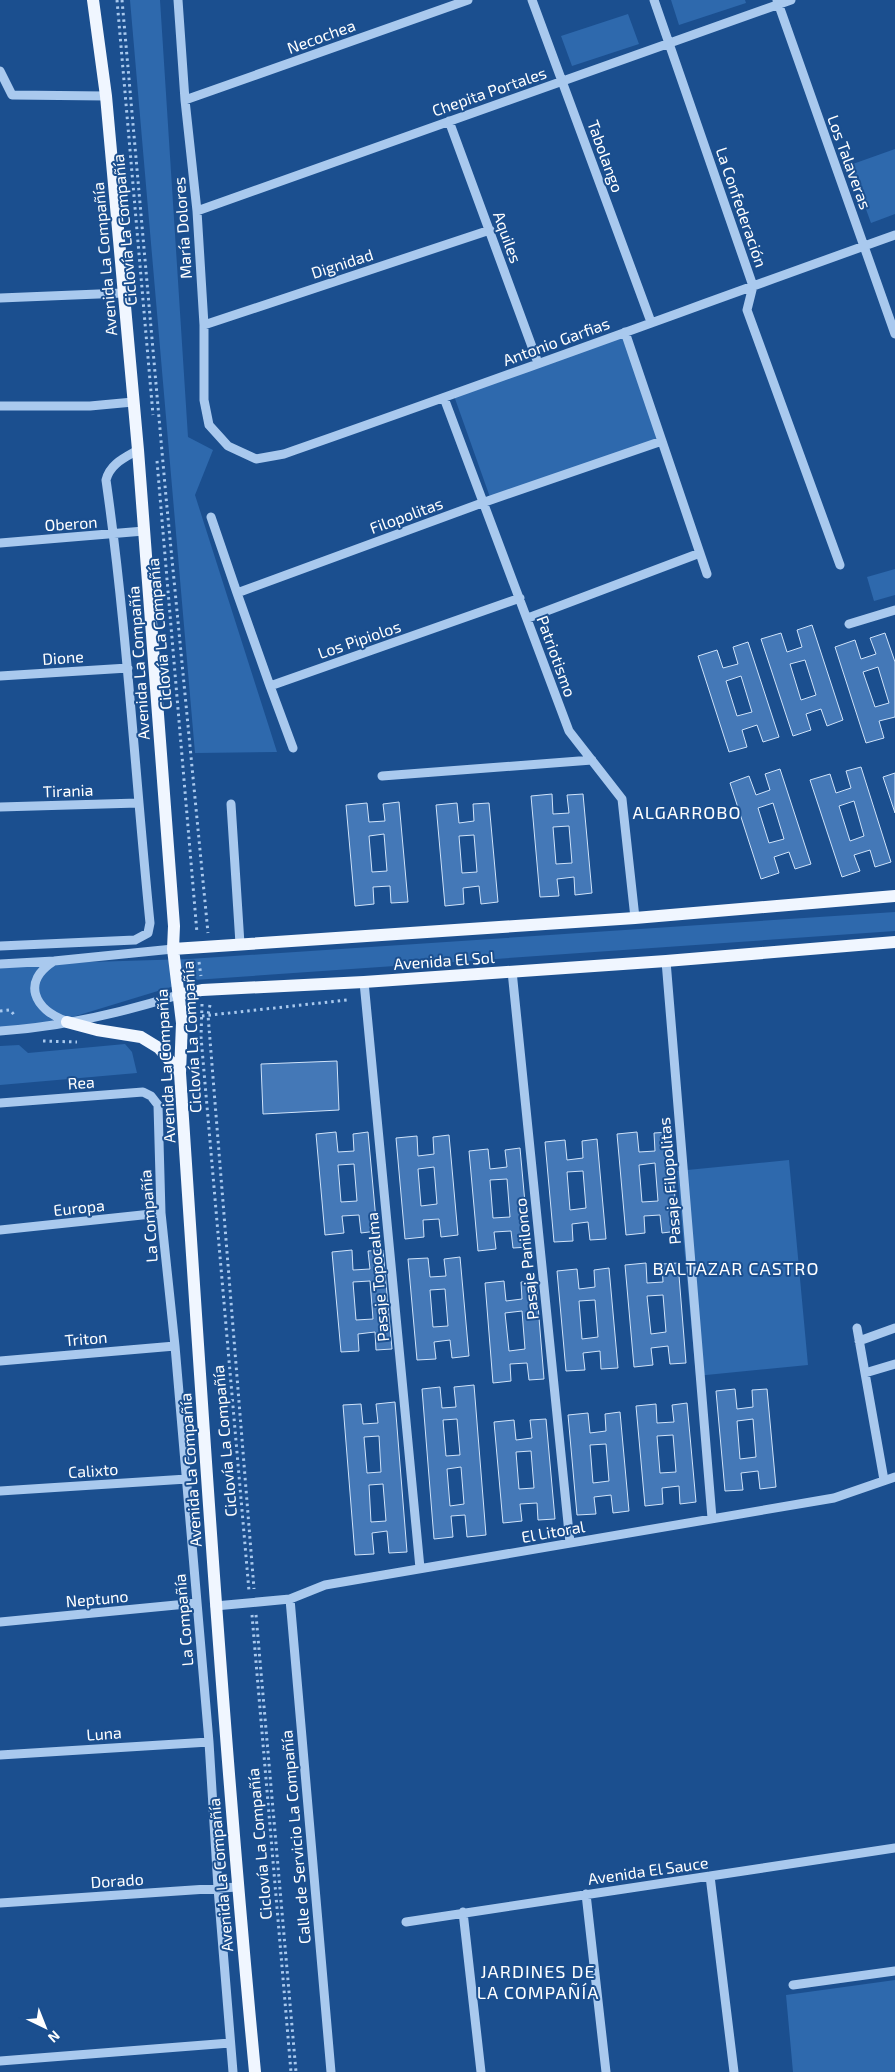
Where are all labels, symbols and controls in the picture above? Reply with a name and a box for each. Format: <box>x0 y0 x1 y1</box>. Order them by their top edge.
street label: Necochea <box>284 15 358 57</box>
street label: Chepita Portales <box>429 62 549 120</box>
street label: Los Talaveras <box>824 112 876 212</box>
street label: Tabolango <box>584 117 628 195</box>
street label: La Confederación <box>713 144 771 270</box>
street label: Ciclovía La Compañía <box>108 153 140 307</box>
street label: María Dolores <box>169 176 195 280</box>
street label: Avenida La Compañía <box>88 181 120 337</box>
street label: Aquiles <box>490 209 526 265</box>
street label: Dignidad <box>309 244 375 282</box>
street label: Antonio Garfias <box>500 313 612 369</box>
street label: Filopolitas <box>367 493 445 537</box>
street label: Oberon <box>44 512 98 534</box>
street label: Ciclovía La Compañía <box>143 557 175 711</box>
street label: Avenida La Compañía <box>123 585 153 741</box>
street label: Patriotismo <box>534 613 580 699</box>
street label: Los Pipiolos <box>315 616 403 662</box>
street label: Dione <box>42 646 84 668</box>
street label: Tirania <box>42 780 94 800</box>
district label: ALGARROBO <box>632 801 742 823</box>
street label: Avenida El Sol <box>393 947 495 973</box>
street label: Ciclovía La Compañía <box>178 960 204 1114</box>
street label: Avenida La Compañía <box>151 988 179 1144</box>
street label: Rea <box>67 1072 95 1092</box>
street label: Pasaje Filopolitas <box>654 1116 685 1245</box>
street label: La Compañía <box>135 1169 161 1263</box>
street label: Europa <box>52 1195 106 1219</box>
street label: Pasaje Panilonco <box>510 1197 543 1321</box>
street label: Pasaje Topocalma <box>362 1211 393 1343</box>
district label: BALTAZAR CASTRO <box>652 1257 820 1279</box>
street label: Triton <box>64 1327 108 1349</box>
street label: Ciclovía La Compañía <box>208 1364 240 1518</box>
street label: Avenida La Compañía <box>175 1392 205 1548</box>
street label: Calixto <box>67 1459 119 1481</box>
street label: El Litoral <box>520 1516 587 1546</box>
street label: La Compañía <box>169 1573 197 1667</box>
street label: Neptuno <box>65 1586 129 1610</box>
street label: Luna <box>86 1722 122 1744</box>
street label: Calle de Servicio La Compañía <box>276 1729 314 1945</box>
street label: Ciclovía La Compañía <box>243 1767 275 1921</box>
street label: Avenida La Compañía <box>204 1797 236 1953</box>
street label: Avenida El Sauce <box>587 1852 709 1888</box>
street label: Dorado <box>90 1869 144 1891</box>
district label: JARDINES DE LA COMPAÑÍA <box>477 1960 599 2003</box>
north arrow <box>20 2002 70 2052</box>
text: N <box>45 2027 64 2047</box>

